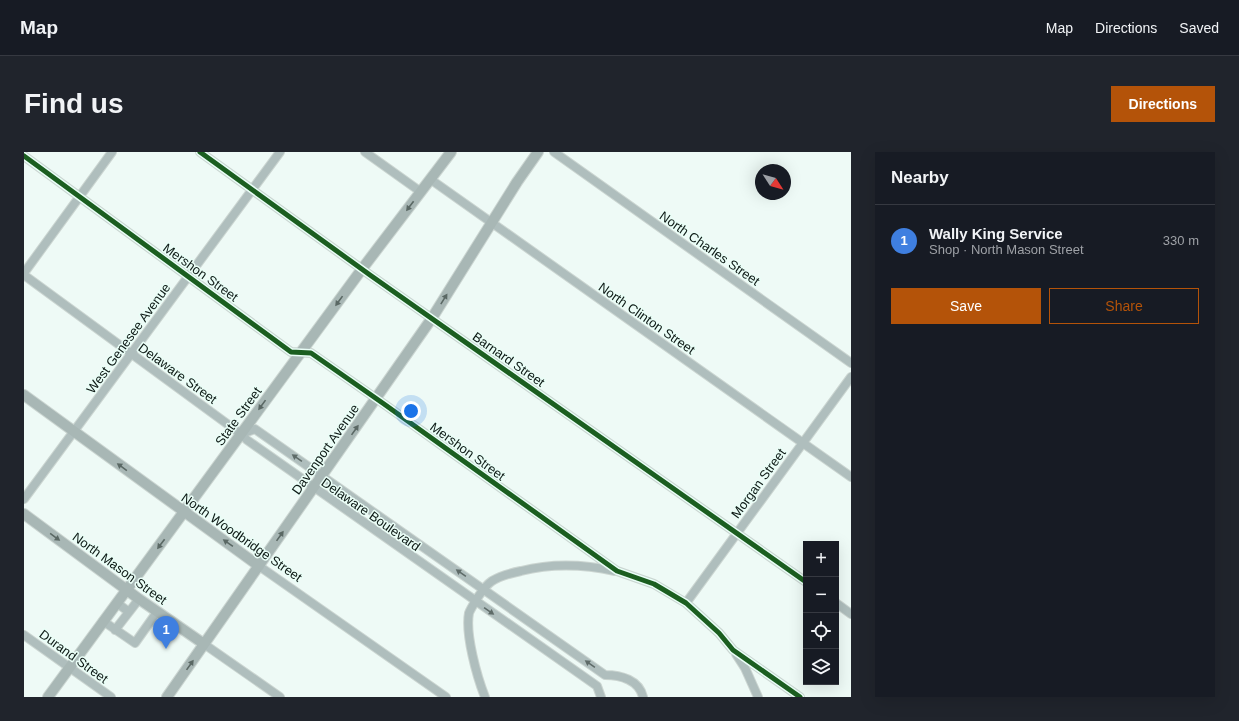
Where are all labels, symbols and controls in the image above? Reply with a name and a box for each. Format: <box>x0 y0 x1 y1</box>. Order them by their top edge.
text: Map <box>20 17 58 38</box>
text: Map <box>1046 20 1073 36</box>
text: Directions <box>1095 20 1157 36</box>
text: Saved <box>1179 20 1219 36</box>
button: Directions <box>1111 86 1215 122</box>
text: Find us <box>24 88 124 119</box>
north arrow <box>755 164 791 200</box>
text: Nearby <box>891 168 949 187</box>
one-way arrow <box>406 200 415 211</box>
street label: North Charles Street <box>657 208 763 289</box>
text: Wally King Service <box>929 225 1063 242</box>
text: 1 <box>900 233 908 248</box>
text: 330 m <box>1163 233 1199 248</box>
street label: Mershon Street <box>160 240 241 305</box>
text: Shop · North Mason Street <box>929 242 1084 257</box>
street label: West Genesee Avenue <box>83 280 173 396</box>
street label: North Clinton Street <box>596 280 698 358</box>
button: Save <box>891 288 1041 324</box>
button: Share <box>1049 288 1199 324</box>
one-way arrow <box>441 293 448 305</box>
one-way arrow <box>335 295 343 306</box>
street label: Barnard Street <box>470 329 548 390</box>
street label: Delaware Street <box>136 340 220 407</box>
street label: State Street <box>212 384 265 448</box>
one-way arrow <box>258 400 266 411</box>
street label: Davenport Avenue <box>289 401 362 497</box>
your location <box>401 401 421 421</box>
street label: Mershon Street <box>427 419 508 484</box>
one-way arrow <box>351 424 359 435</box>
street label: Morgan Street <box>728 445 789 521</box>
one-way arrow <box>292 454 302 462</box>
one-way arrow <box>117 463 128 471</box>
street label: Delaware Boulevard <box>318 475 423 554</box>
street label: North Woodbridge Street <box>179 490 305 585</box>
street label: North Mason Street <box>70 529 170 608</box>
one-way arrow <box>276 531 284 541</box>
one-way arrow <box>50 533 61 542</box>
one-way arrow <box>157 538 165 549</box>
one-way arrow <box>222 539 233 547</box>
map controls <box>803 541 839 685</box>
button: + <box>803 541 839 577</box>
one-way arrow <box>456 569 466 577</box>
button: − <box>803 577 839 613</box>
one-way arrow <box>484 607 494 615</box>
button: locate <box>803 613 839 649</box>
pin: 1 <box>153 616 179 649</box>
street label: Durand Street <box>37 627 111 686</box>
button: layers <box>803 649 839 685</box>
one-way arrow <box>185 660 193 670</box>
one-way arrow <box>584 660 595 668</box>

